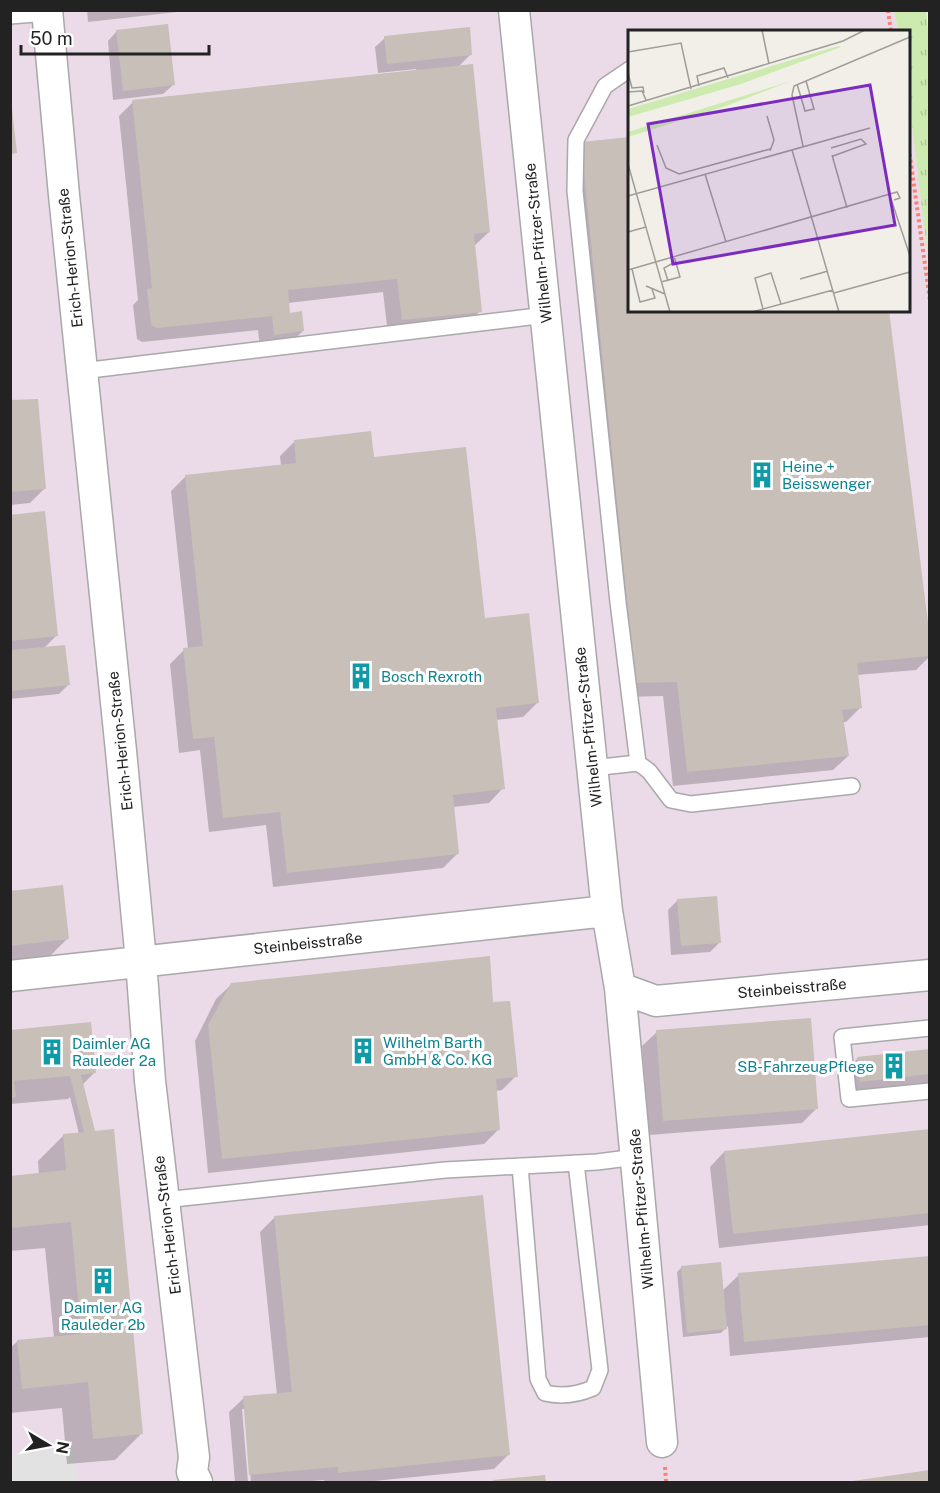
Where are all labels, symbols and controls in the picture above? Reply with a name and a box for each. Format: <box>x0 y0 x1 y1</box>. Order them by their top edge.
scale bar <box>21 18 208 56</box>
text: 50 m <box>30 28 73 49</box>
inset map <box>628 30 910 312</box>
street label: Wilhelm-Pfitzer-Straße <box>521 162 555 324</box>
street label: Erich-Herion-Straße <box>54 188 86 328</box>
place label: Heine + Beisswenger <box>782 458 872 492</box>
building icon: Heine + Beisswenger <box>747 460 777 490</box>
street label: Wilhelm-Pfitzer-Straße <box>571 646 605 808</box>
building icon: Bosch Rexroth <box>346 661 376 691</box>
place label: Bosch Rexroth <box>381 668 482 685</box>
street label: Erich-Herion-Straße <box>104 671 136 811</box>
street label: Steinbeisstraße <box>253 929 363 957</box>
street label: Steinbeisstraße <box>737 975 847 1001</box>
place label: Wilhelm Barth GmbH & Co. KG <box>383 1034 492 1068</box>
place label: Daimler AG Rauleder 2a <box>72 1035 156 1069</box>
building icon: Wilhelm Barth GmbH & Co. KG <box>348 1036 378 1066</box>
building icon: Daimler AG Rauleder 2a <box>37 1037 67 1067</box>
building icon: SB-FahrzeugPflege <box>879 1051 909 1081</box>
place label: SB-FahrzeugPflege <box>737 1058 874 1075</box>
street label: Wilhelm-Pfitzer-Straße <box>626 1128 656 1290</box>
street label: Erich-Herion-Straße <box>150 1155 184 1295</box>
building icon: Daimler AG Rauleder 2b <box>88 1266 118 1296</box>
place label: Daimler AG Rauleder 2b <box>61 1299 145 1333</box>
north arrow <box>18 1415 78 1475</box>
text: N <box>52 1440 73 1455</box>

